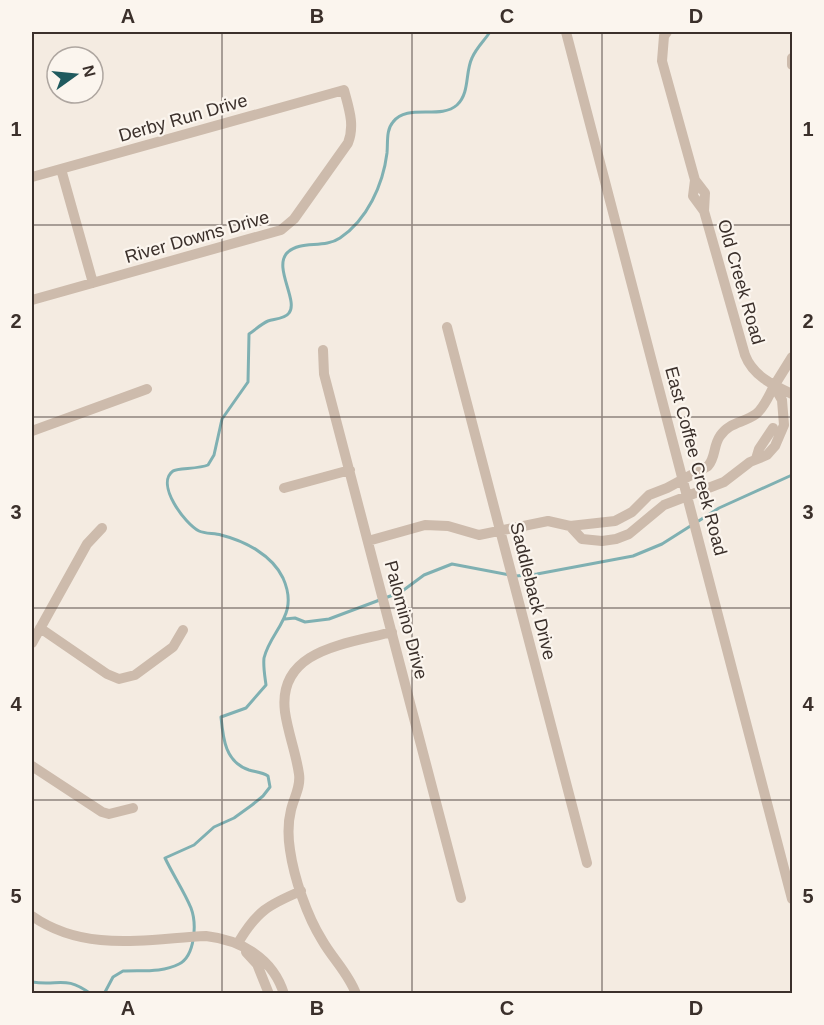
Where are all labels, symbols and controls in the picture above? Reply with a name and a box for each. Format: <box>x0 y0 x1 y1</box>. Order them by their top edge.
text: A <box>121 5 135 27</box>
text: B <box>310 5 324 27</box>
text: C <box>500 5 514 27</box>
text: D <box>689 5 703 27</box>
north arrow <box>45 45 105 105</box>
text: N <box>79 63 99 79</box>
street label: Derby Run Drive <box>116 90 250 146</box>
text: 1 <box>10 118 22 140</box>
text: 1 <box>802 118 814 140</box>
street label: River Downs Drive <box>123 207 271 267</box>
street label: Old Creek Road <box>714 217 768 347</box>
text: 2 <box>10 310 22 332</box>
text: 2 <box>802 310 814 332</box>
street label: East Coffee Creek Road <box>661 364 731 558</box>
text: 3 <box>10 501 22 523</box>
text: 3 <box>802 501 814 523</box>
street label: Saddleback Drive <box>506 520 560 662</box>
street label: Palomino Drive <box>381 558 431 682</box>
text: 4 <box>10 693 22 715</box>
text: 4 <box>802 693 814 715</box>
text: 5 <box>10 885 22 907</box>
text: 5 <box>802 885 814 907</box>
text: A <box>121 997 135 1019</box>
text: B <box>310 997 324 1019</box>
text: C <box>500 997 514 1019</box>
text: D <box>689 997 703 1019</box>

